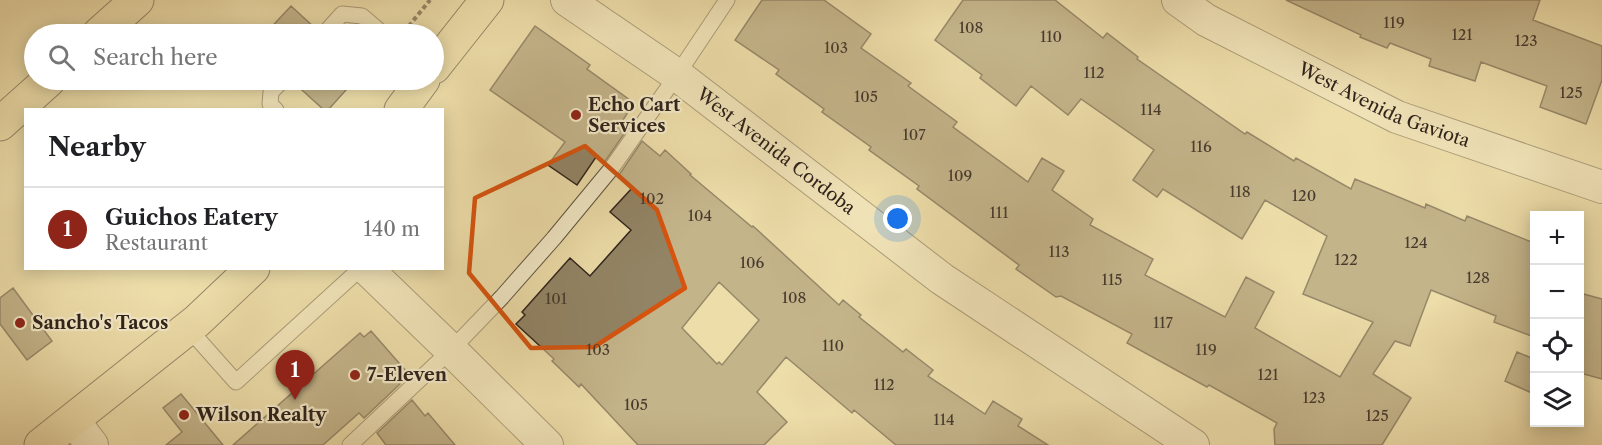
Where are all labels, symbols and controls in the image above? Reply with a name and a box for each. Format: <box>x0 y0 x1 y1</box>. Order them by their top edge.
house number: 119 <box>1383 13 1405 32</box>
house number: 108 <box>959 18 983 37</box>
search box <box>24 24 444 90</box>
house number: 121 <box>1451 25 1473 44</box>
house number: 110 <box>1040 27 1062 46</box>
house number: 123 <box>1514 31 1538 50</box>
house number: 103 <box>824 38 848 57</box>
icon: search <box>45 41 78 74</box>
text: Search here <box>93 44 218 71</box>
street label: West Avenida Gaviota <box>1294 57 1473 152</box>
house number: 112 <box>1083 63 1105 82</box>
street label: West Avenida Cordoba <box>691 82 860 220</box>
house number: 125 <box>1559 83 1583 102</box>
house number: 105 <box>854 87 878 106</box>
place label: Echo Cart Services <box>588 94 681 137</box>
house number: 114 <box>1140 100 1162 119</box>
marker: Echo Cart Services <box>569 108 583 122</box>
house number: 107 <box>902 125 926 144</box>
text: Nearby <box>48 131 146 163</box>
house number: 116 <box>1190 137 1212 156</box>
house number: 109 <box>948 166 972 185</box>
house number: 118 <box>1229 182 1251 201</box>
house number: 120 <box>1292 186 1316 205</box>
house number: 102 <box>640 189 664 208</box>
house number: 111 <box>990 203 1009 222</box>
text: Guichos Eatery <box>105 204 278 231</box>
your location <box>883 204 912 233</box>
house number: 104 <box>688 206 712 225</box>
map controls <box>1530 211 1584 427</box>
button: + <box>1530 211 1584 265</box>
text: 1 <box>63 217 72 241</box>
text: 140 m <box>363 217 420 241</box>
text: Restaurant <box>105 231 208 255</box>
house number: 124 <box>1404 233 1428 252</box>
house number: 113 <box>1049 242 1069 261</box>
house number: 122 <box>1334 250 1358 269</box>
house number: 106 <box>740 253 765 272</box>
button: − <box>1530 265 1584 319</box>
house number: 128 <box>1466 268 1490 287</box>
house number: 115 <box>1102 270 1122 289</box>
house number: 108 <box>782 288 806 307</box>
house number: 101 <box>545 289 568 308</box>
place label: Sancho's Tacos <box>32 312 168 334</box>
house number: 117 <box>1153 313 1174 332</box>
marker: Sancho's Tacos <box>13 316 27 330</box>
button: locate <box>1530 319 1584 373</box>
house number: 110 <box>822 336 844 355</box>
house number: 103 <box>586 340 610 359</box>
house number: 119 <box>1195 340 1217 359</box>
pin: 1 <box>276 350 314 400</box>
place label: 7-Eleven <box>367 364 448 386</box>
house number: 121 <box>1257 365 1279 384</box>
marker: 7-Eleven <box>348 368 362 382</box>
button: layers <box>1530 373 1584 427</box>
house number: 112 <box>873 375 895 394</box>
house number: 123 <box>1302 388 1326 407</box>
house number: 105 <box>624 395 648 414</box>
place label: Wilson Realty <box>195 404 327 426</box>
house number: 125 <box>1365 406 1389 425</box>
marker: Wilson Realty <box>177 408 191 422</box>
house number: 114 <box>933 410 955 429</box>

